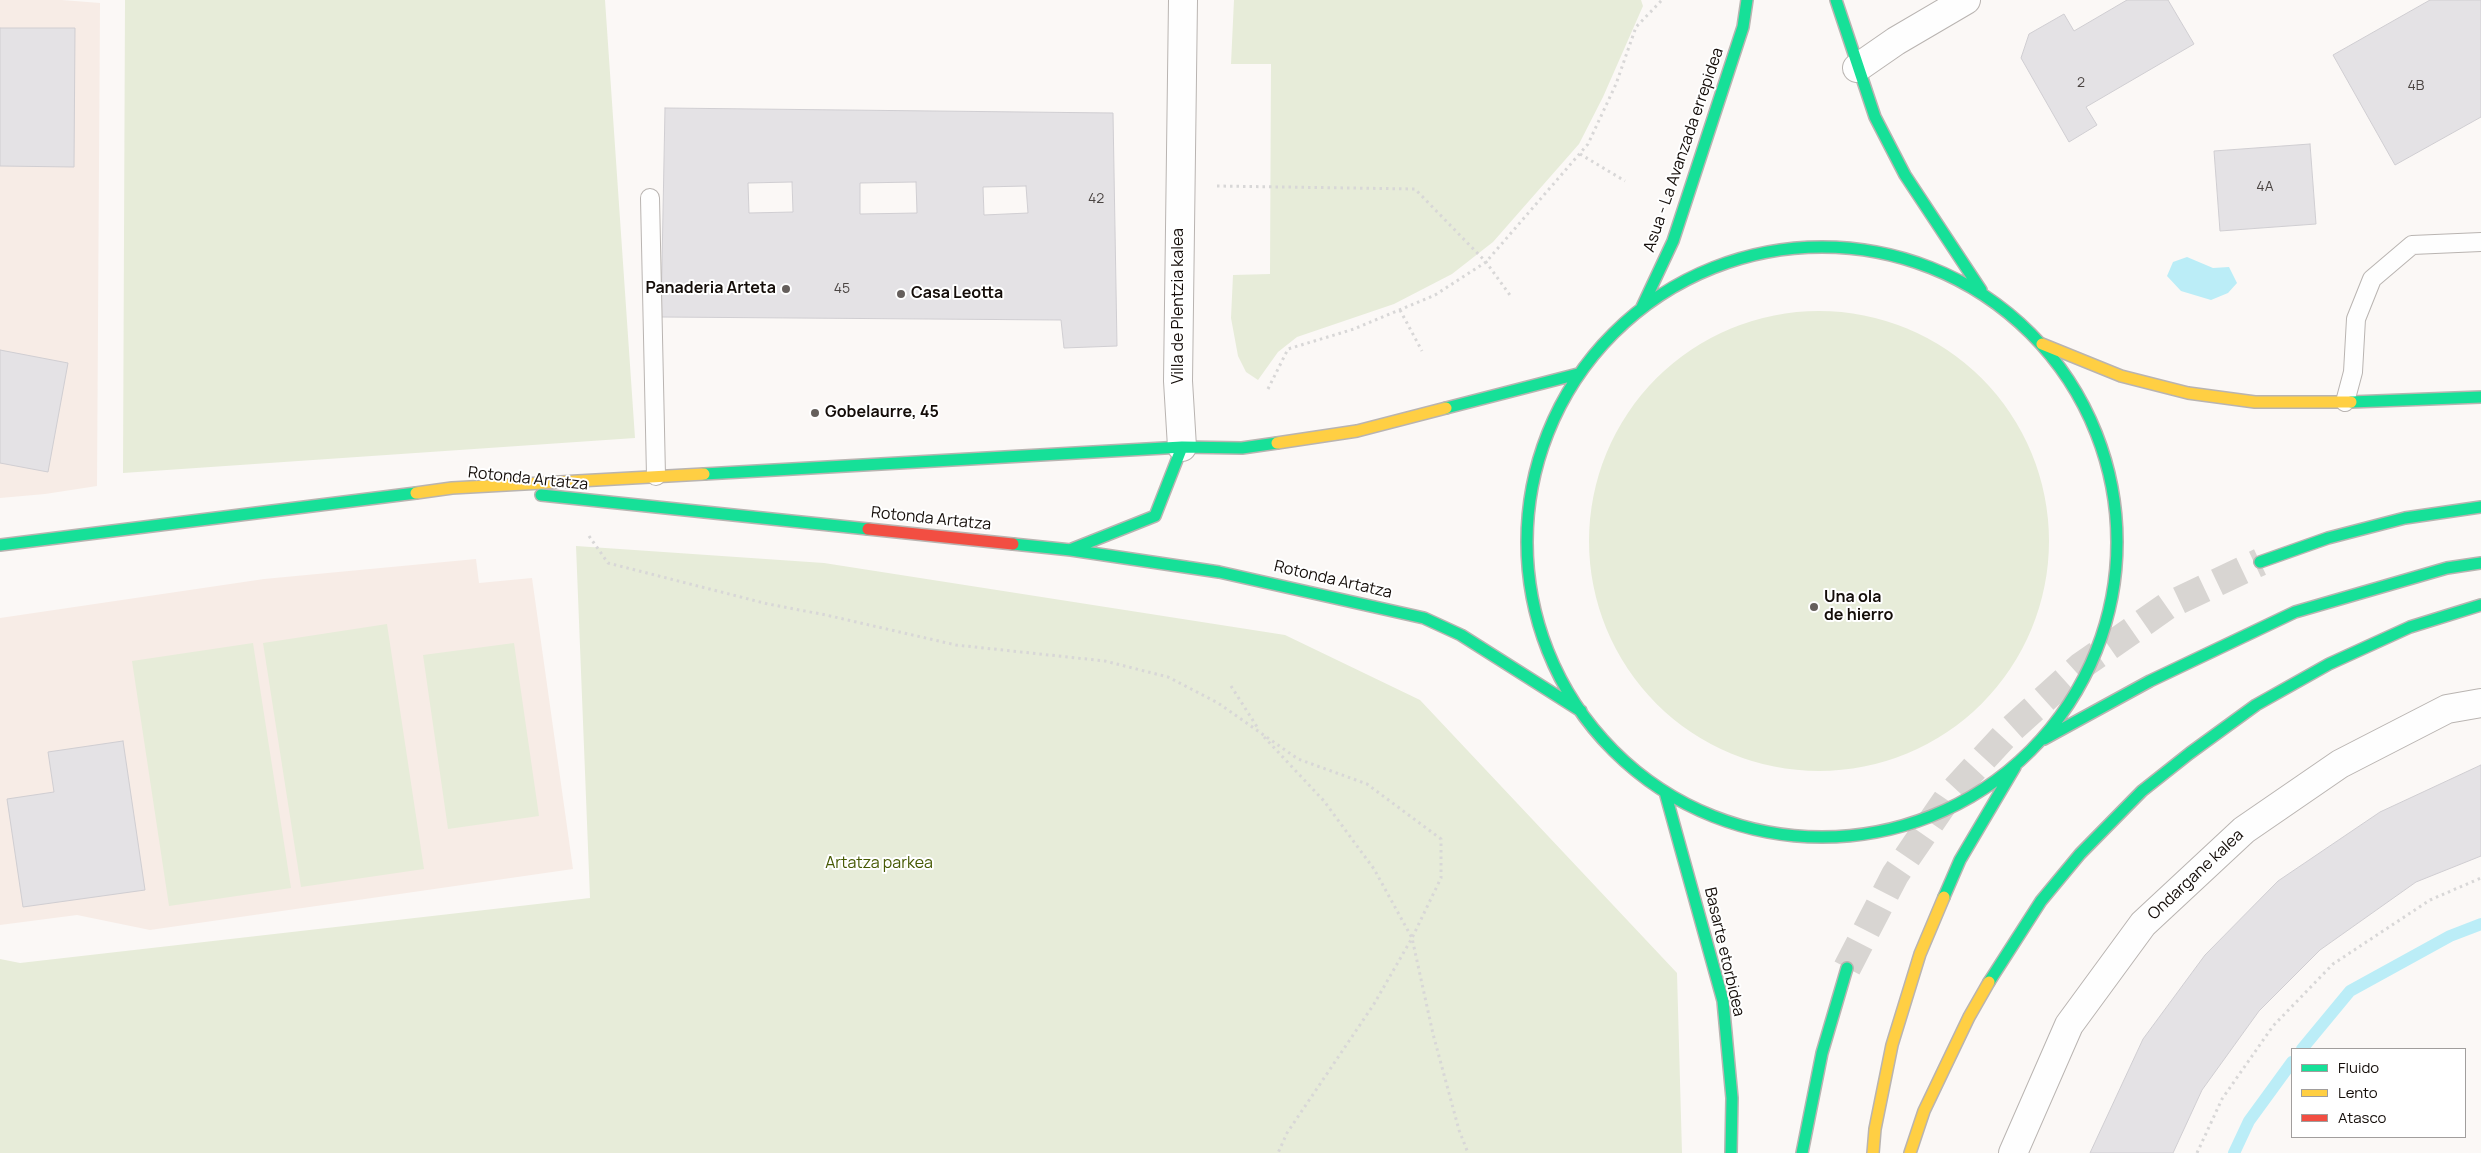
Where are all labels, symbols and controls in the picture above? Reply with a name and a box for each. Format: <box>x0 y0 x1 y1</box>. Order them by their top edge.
street label: Asua - La Avanzada errepidea <box>1640 45 1728 255</box>
house number: 2 <box>2077 75 2085 91</box>
house number: 4B <box>2408 78 2424 94</box>
house number: 4A <box>2256 179 2274 195</box>
house number: 42 <box>1088 191 1104 207</box>
street label: Villa de Plentzia kalea <box>1169 228 1189 384</box>
place label: Panaderia Arteta <box>645 279 776 299</box>
house number: 45 <box>834 281 850 297</box>
marker: Panaderia Arteta <box>780 283 792 295</box>
place label: Casa Leotta <box>911 284 1003 304</box>
marker: Casa Leotta <box>895 288 907 300</box>
place label: Gobelaurre, 45 <box>825 403 939 423</box>
marker: Gobelaurre, 45 <box>809 407 821 419</box>
street label: Rotonda Artatza <box>467 463 589 495</box>
street label: Rotonda Artatza <box>870 503 992 535</box>
street label: Rotonda Artatza <box>1272 557 1394 603</box>
place label: Una ola de hierro <box>1824 588 1893 626</box>
marker: Una ola de hierro <box>1808 601 1820 613</box>
street label: Ondargane kalea <box>2144 826 2248 924</box>
park label: Artatza parkea <box>825 854 933 874</box>
street label: Basarte etorbidea <box>1700 886 1748 1018</box>
legend <box>2291 1048 2466 1138</box>
text: Fluido <box>2338 1057 2379 1078</box>
text: Lento <box>2338 1082 2378 1103</box>
text: Atasco <box>2338 1107 2386 1128</box>

